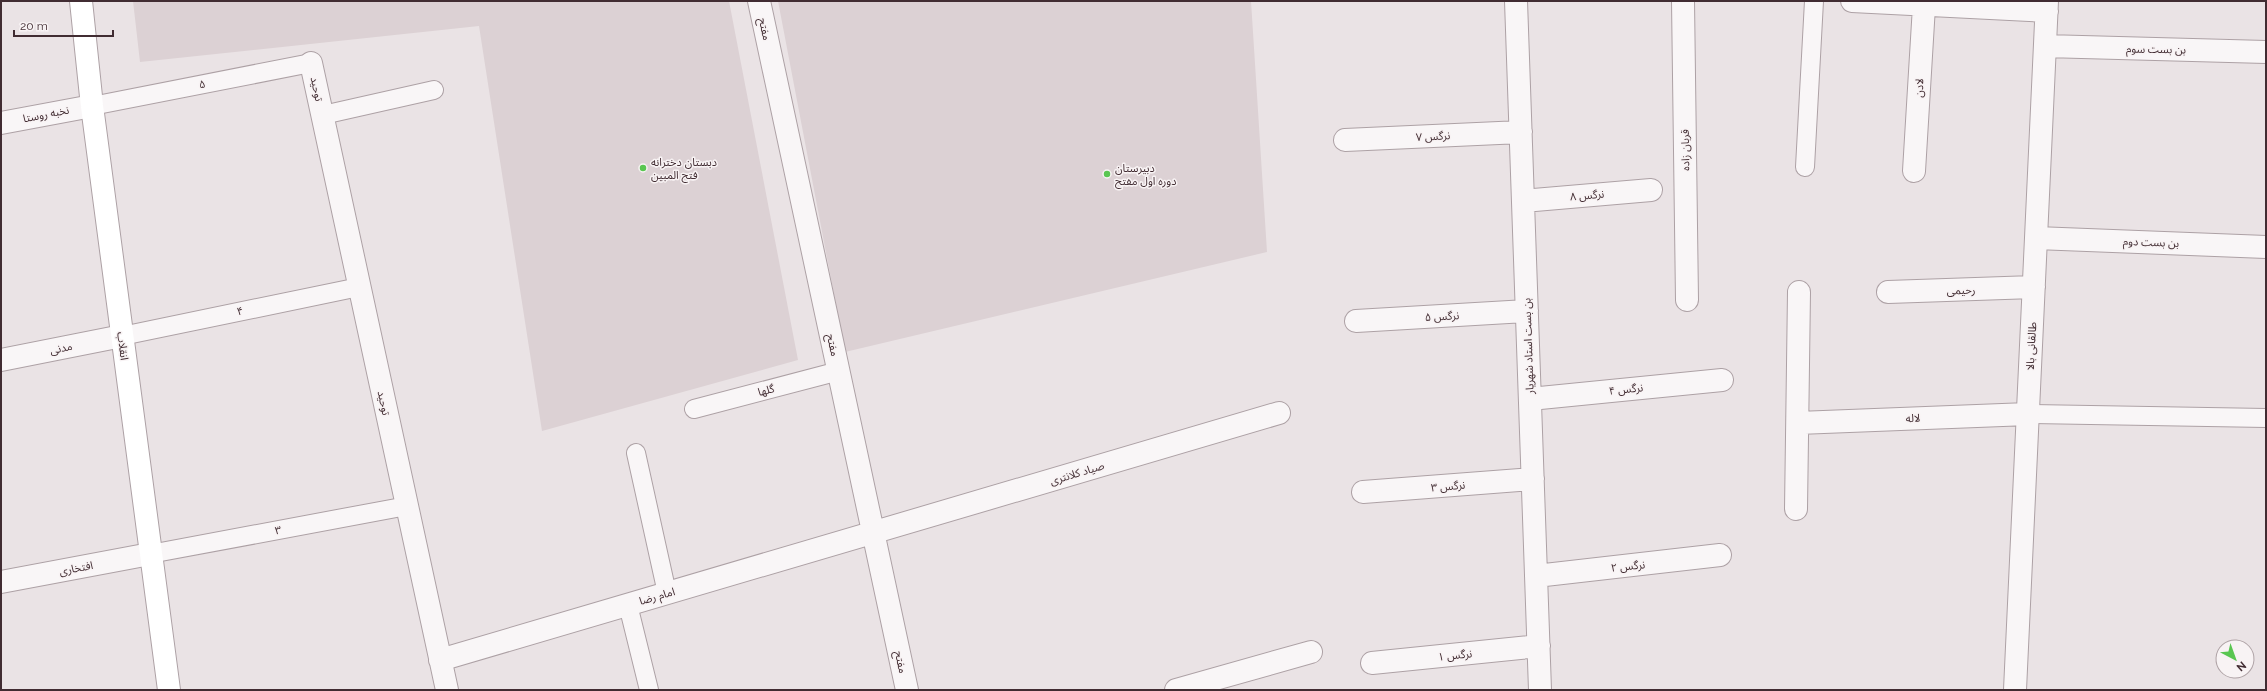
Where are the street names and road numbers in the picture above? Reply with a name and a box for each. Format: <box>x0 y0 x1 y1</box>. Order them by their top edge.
street label: مفتح <box>755 17 773 42</box>
street label: بن بست سوم <box>2126 42 2186 58</box>
street label: توحید <box>308 76 325 103</box>
street label: ۵ <box>198 78 206 91</box>
street label: لادن <box>1913 78 1926 98</box>
street label: نخبه روستا <box>22 104 70 125</box>
street label: نرگس ۷ <box>1415 129 1451 144</box>
street label: قربان زاده <box>1679 129 1692 171</box>
street label: نرگس ۸ <box>1569 188 1605 203</box>
street label: بن بست دوم <box>2123 235 2179 251</box>
street label: رحیمی <box>1946 284 1976 298</box>
street label: بن بست استاد شهریار <box>1520 298 1537 395</box>
street label: ۴ <box>236 304 245 319</box>
street label: نرگس ۵ <box>1424 309 1460 324</box>
street label: طالقانی بالا <box>2024 321 2039 371</box>
street label: انقلاب <box>114 331 131 361</box>
street label: مفتح <box>823 333 841 358</box>
street label: مدنی <box>49 340 74 357</box>
street label: نرگس ۴ <box>1608 381 1644 398</box>
street label: گلها <box>756 382 776 399</box>
street label: توحید <box>375 390 392 417</box>
street label: لاله <box>1905 412 1921 425</box>
street label: صیاد کلانتری <box>1048 459 1106 488</box>
street label: نرگس ۳ <box>1430 479 1466 494</box>
street label: ۳ <box>274 524 282 537</box>
street label: نرگس ۲ <box>1610 558 1646 575</box>
street label: افتخاری <box>58 559 94 578</box>
street label: امام رضا <box>638 585 677 609</box>
street label: نرگس ۱ <box>1437 647 1473 664</box>
street label: مفتح <box>891 650 909 675</box>

